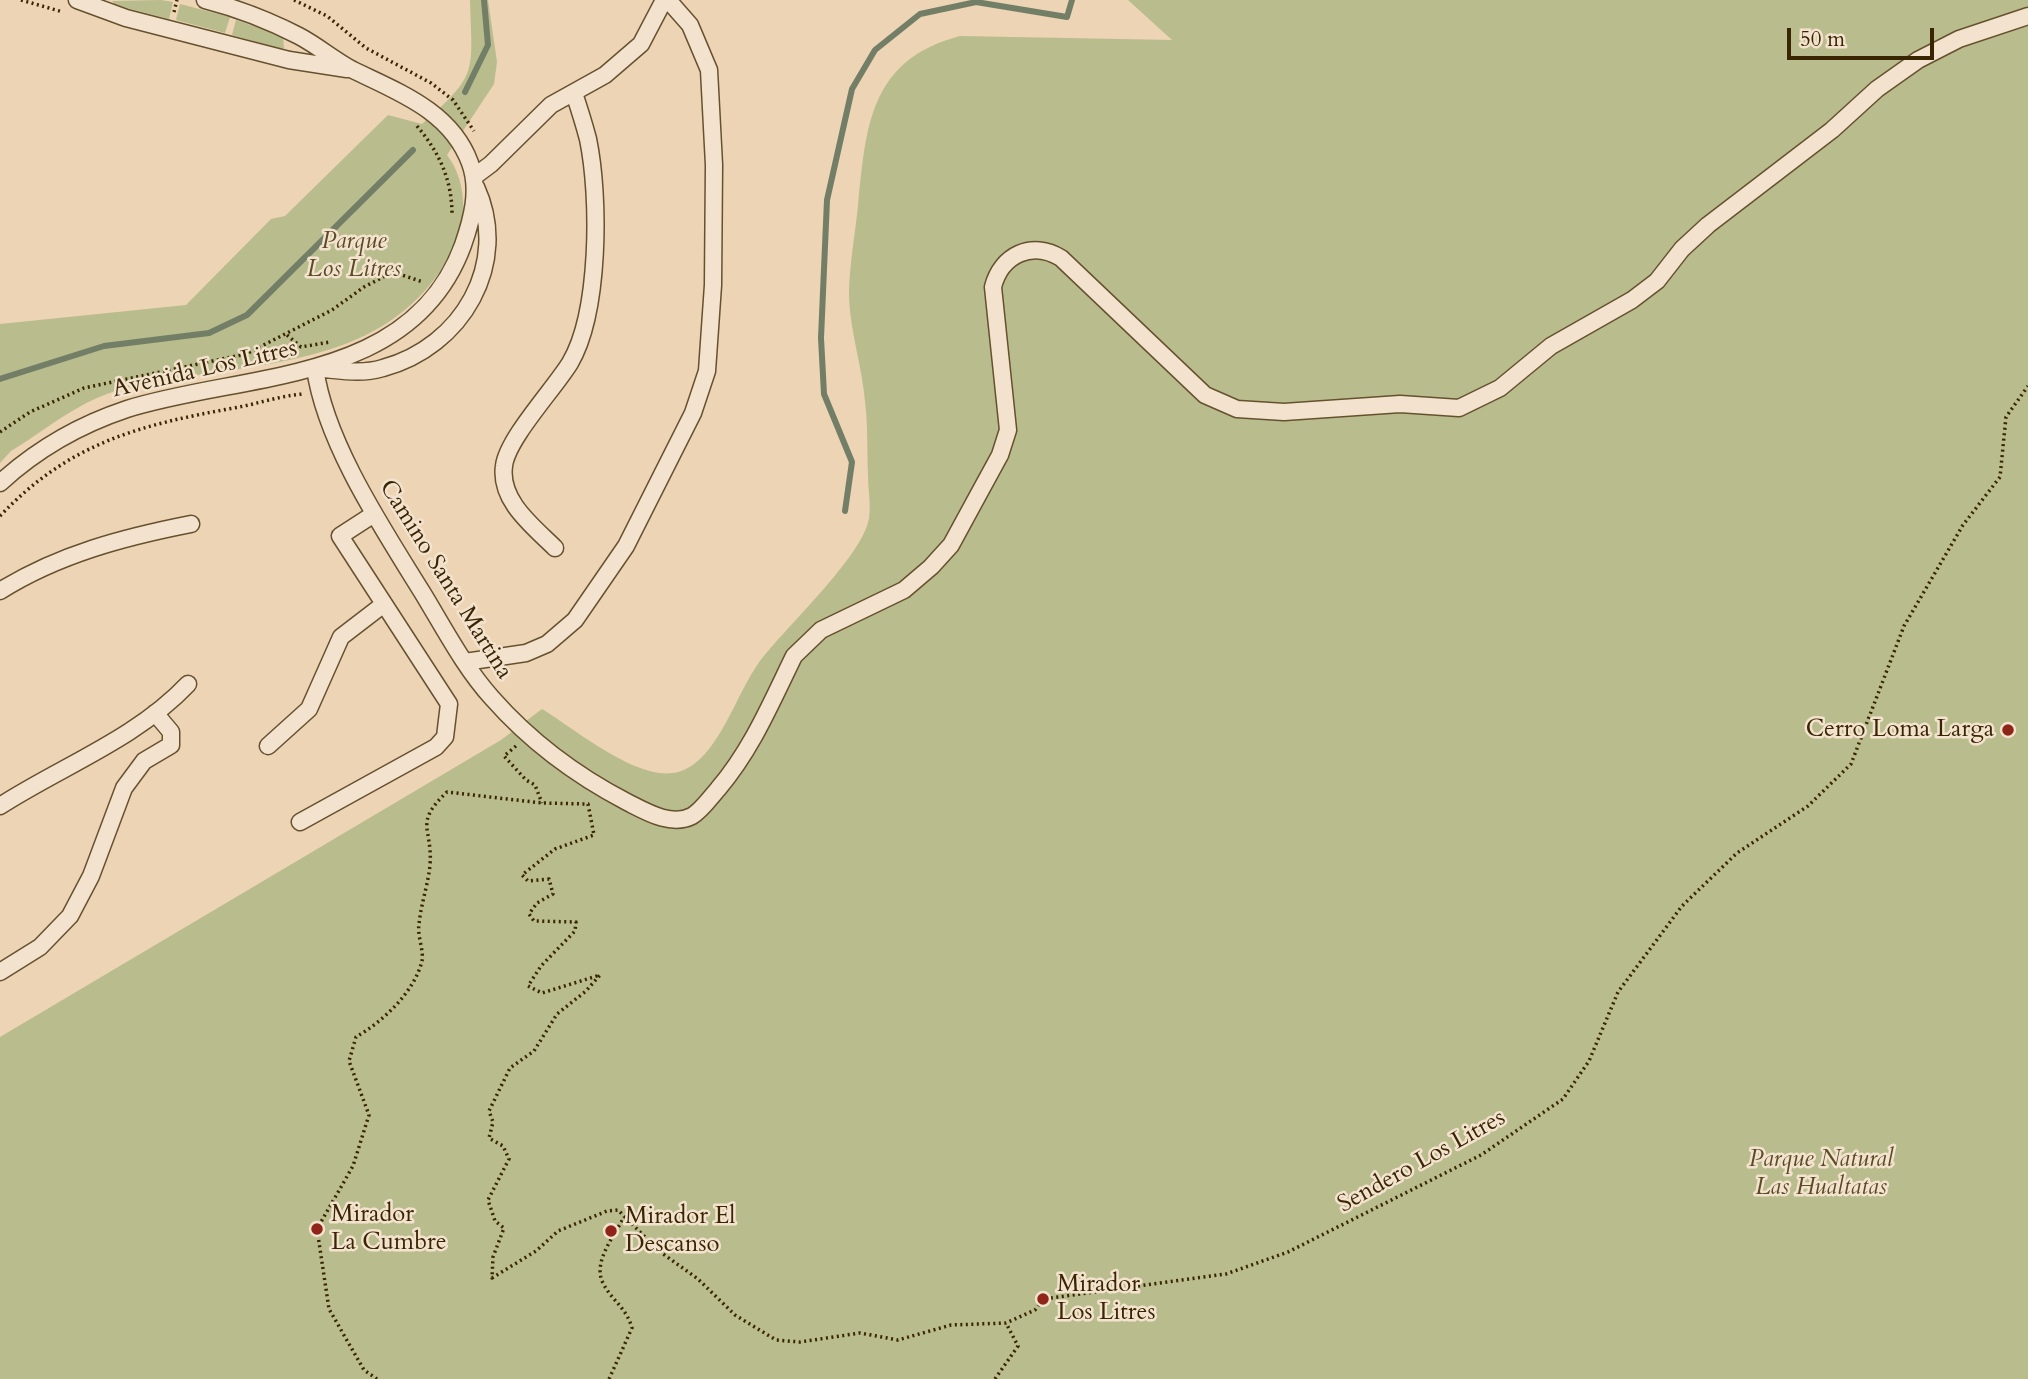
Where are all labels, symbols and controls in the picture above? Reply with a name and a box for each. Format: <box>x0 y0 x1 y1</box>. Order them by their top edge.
scale bar <box>1790 14 1937 58</box>
text: 50 m <box>1800 25 1845 54</box>
park label: Parque Los Litres <box>307 228 401 284</box>
street label: Avenida Los Litres <box>110 335 300 405</box>
street label: Camino Santa Martina <box>372 475 518 685</box>
place label: Cerro Loma Larga <box>1806 716 1994 744</box>
marker: Cerro Loma Larga <box>2000 722 2016 738</box>
street label: Sendero Los Litres <box>1333 1104 1511 1220</box>
park label: Parque Natural Las Hualtatas <box>1749 1146 1893 1202</box>
place label: Mirador La Cumbre <box>331 1201 447 1257</box>
place label: Mirador El Descanso <box>625 1203 735 1259</box>
marker: Mirador La Cumbre <box>309 1221 325 1237</box>
marker: Mirador El Descanso <box>603 1223 619 1239</box>
place label: Mirador Los Litres <box>1057 1271 1155 1327</box>
marker: Mirador Los Litres <box>1035 1291 1051 1307</box>

